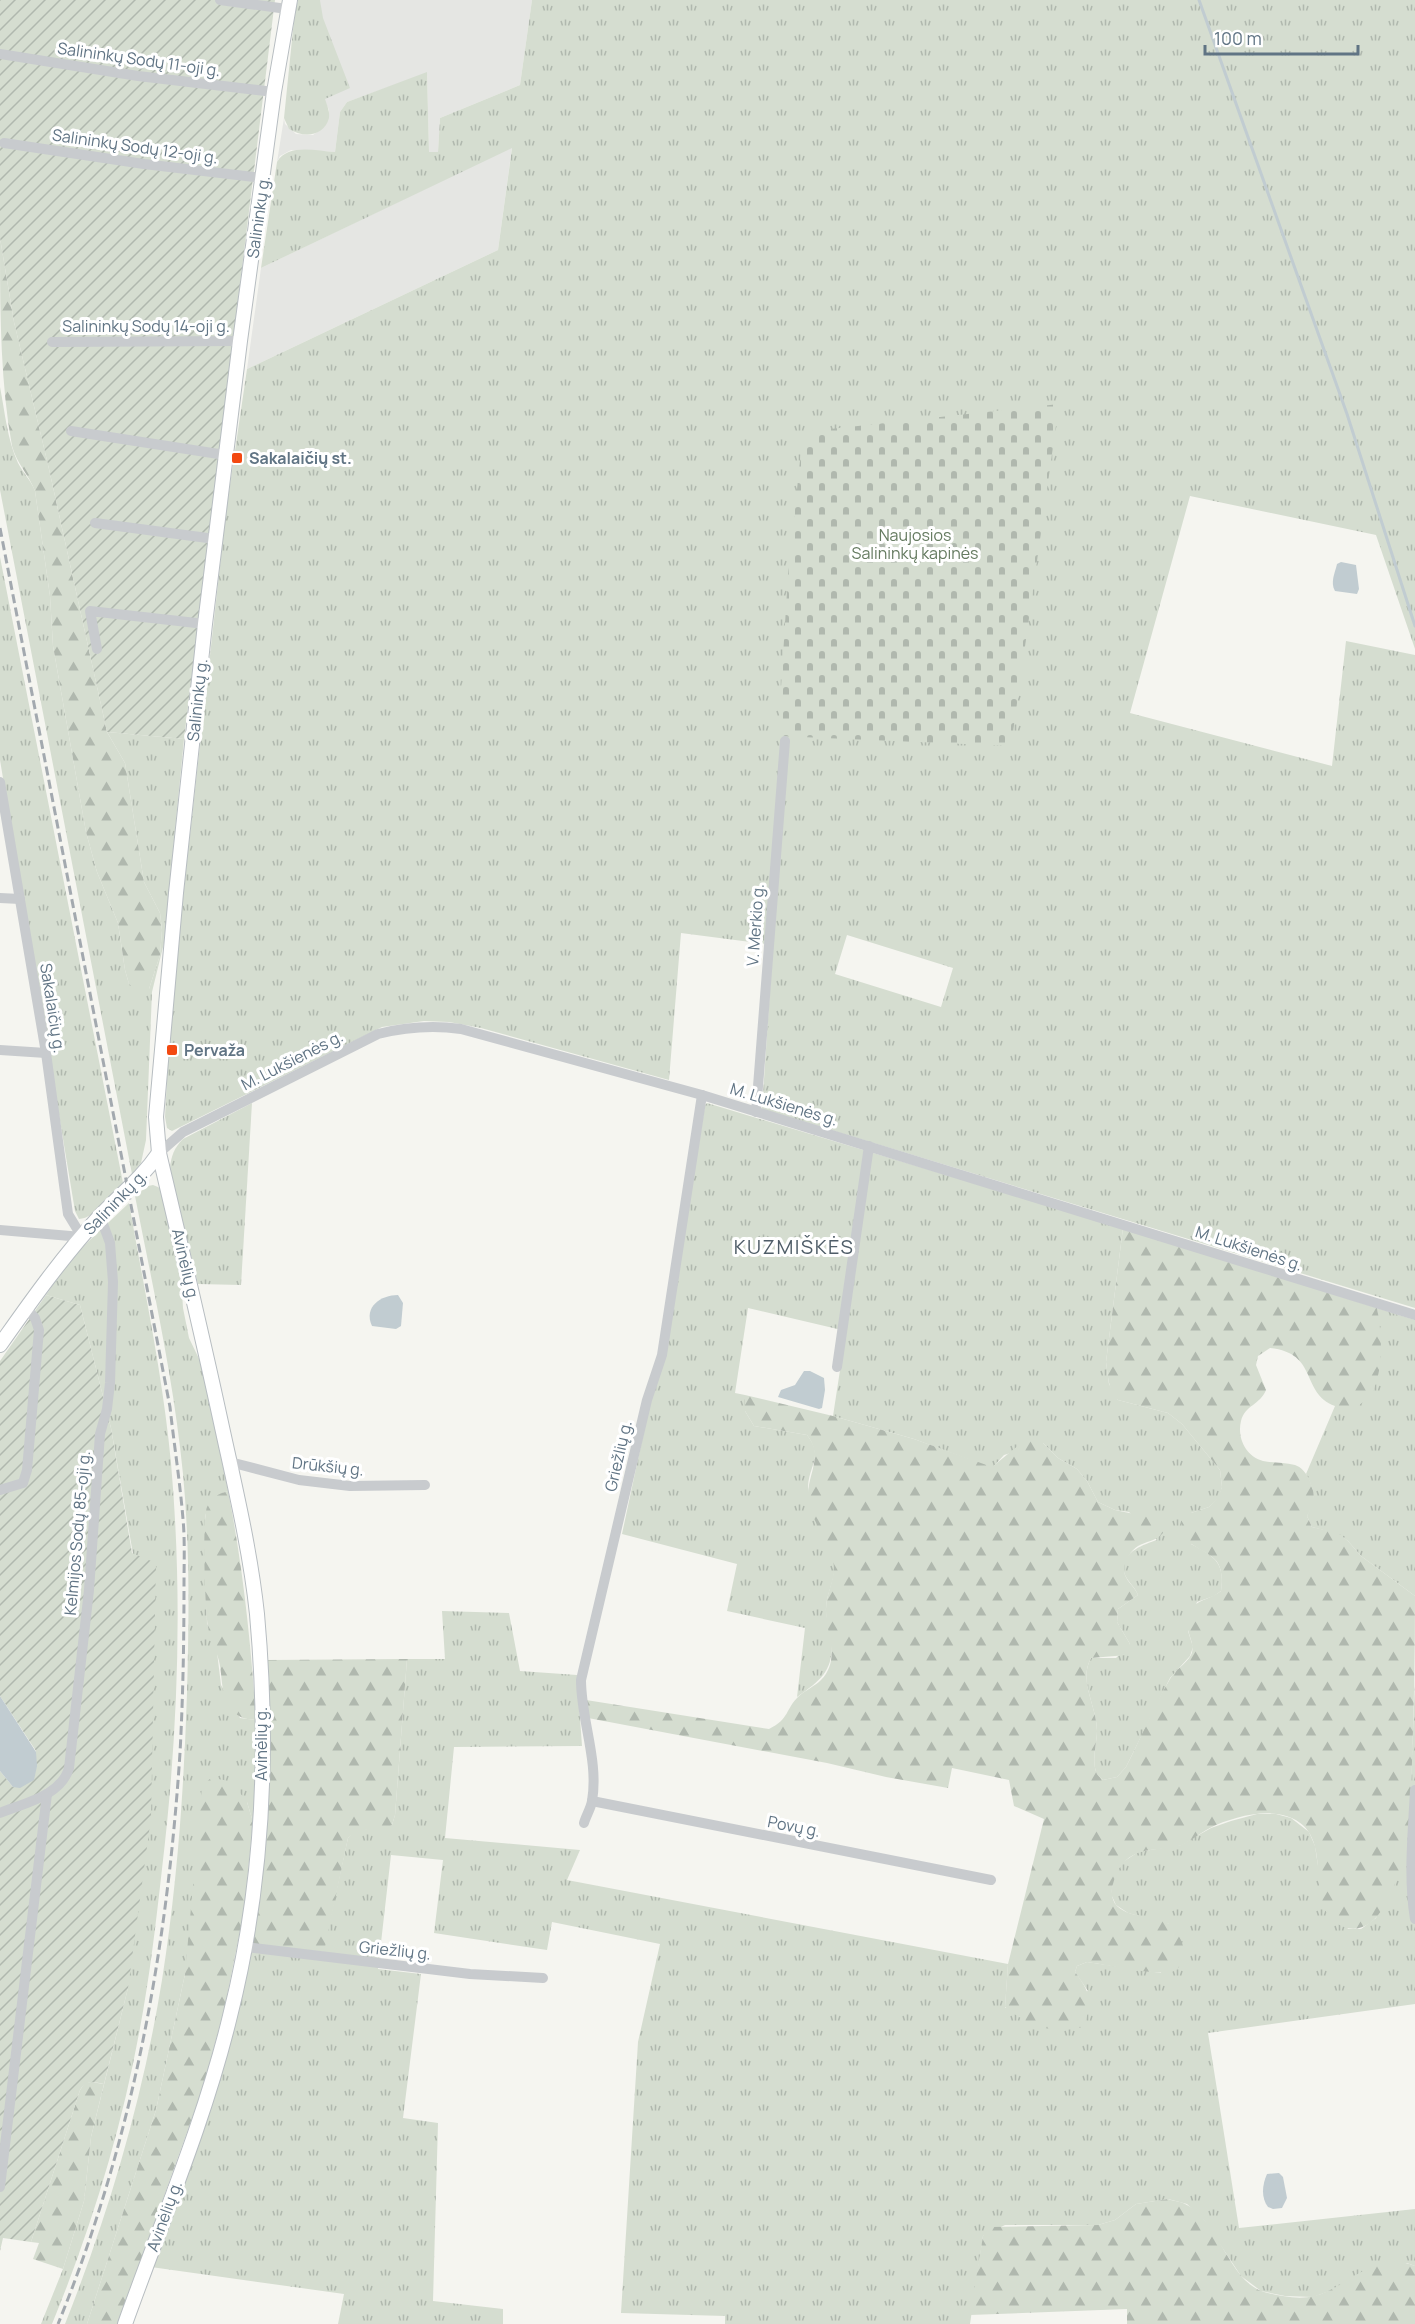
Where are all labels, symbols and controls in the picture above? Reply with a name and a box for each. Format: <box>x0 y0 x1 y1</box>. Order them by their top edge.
scale bar <box>1205 18 1358 56</box>
text: 100 m <box>1214 26 1262 50</box>
street label: Salininkų Sodų 11-oji g. <box>56 37 222 81</box>
street label: Salininkų Sodų 12-oji g. <box>51 123 219 169</box>
street label: Salininkų g. <box>241 174 275 260</box>
street label: Salininkų Sodų 14-oji g. <box>62 315 230 337</box>
place label: Sakalaičių st. <box>249 447 352 469</box>
marker: Sakalaičių st. <box>230 451 244 465</box>
park label: Naujosios Salininkų kapinės <box>852 524 978 564</box>
street label: Salininkų g. <box>182 658 212 742</box>
street label: V. Merkio g. <box>741 883 769 967</box>
street label: Sakalaičių g. <box>35 962 71 1054</box>
street label: M. Lukšienės g. <box>237 1025 347 1095</box>
place label: Pervaža <box>184 1039 245 1061</box>
marker: Pervaža <box>165 1043 179 1057</box>
street label: M. Lukšienės g. <box>728 1077 840 1131</box>
street label: Salininkų g. <box>78 1164 152 1240</box>
street label: M. Lukšienės g. <box>1193 1220 1305 1276</box>
street label: Avinėlių g. <box>167 1227 205 1303</box>
district label: KUZMIŠKĖS <box>734 1233 854 1260</box>
street label: Griežlių g. <box>599 1418 637 1494</box>
street label: Kelmijos Sodų 85-oji g. <box>59 1450 95 1616</box>
street label: Drūkšių g. <box>291 1451 365 1481</box>
street label: Avinėlių g. <box>250 1707 272 1781</box>
street label: Povų g. <box>766 1810 822 1842</box>
street label: Griežlių g. <box>358 1935 432 1965</box>
street label: Avinėlių g. <box>141 2178 187 2254</box>

